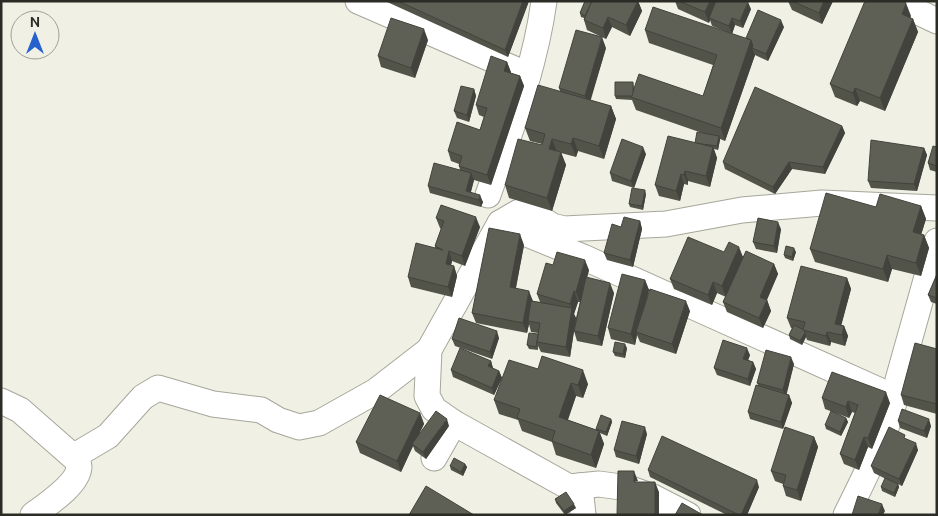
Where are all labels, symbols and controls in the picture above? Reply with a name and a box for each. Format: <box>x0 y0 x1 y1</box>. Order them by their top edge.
north arrow <box>10 10 60 60</box>
text: N <box>30 14 40 30</box>

